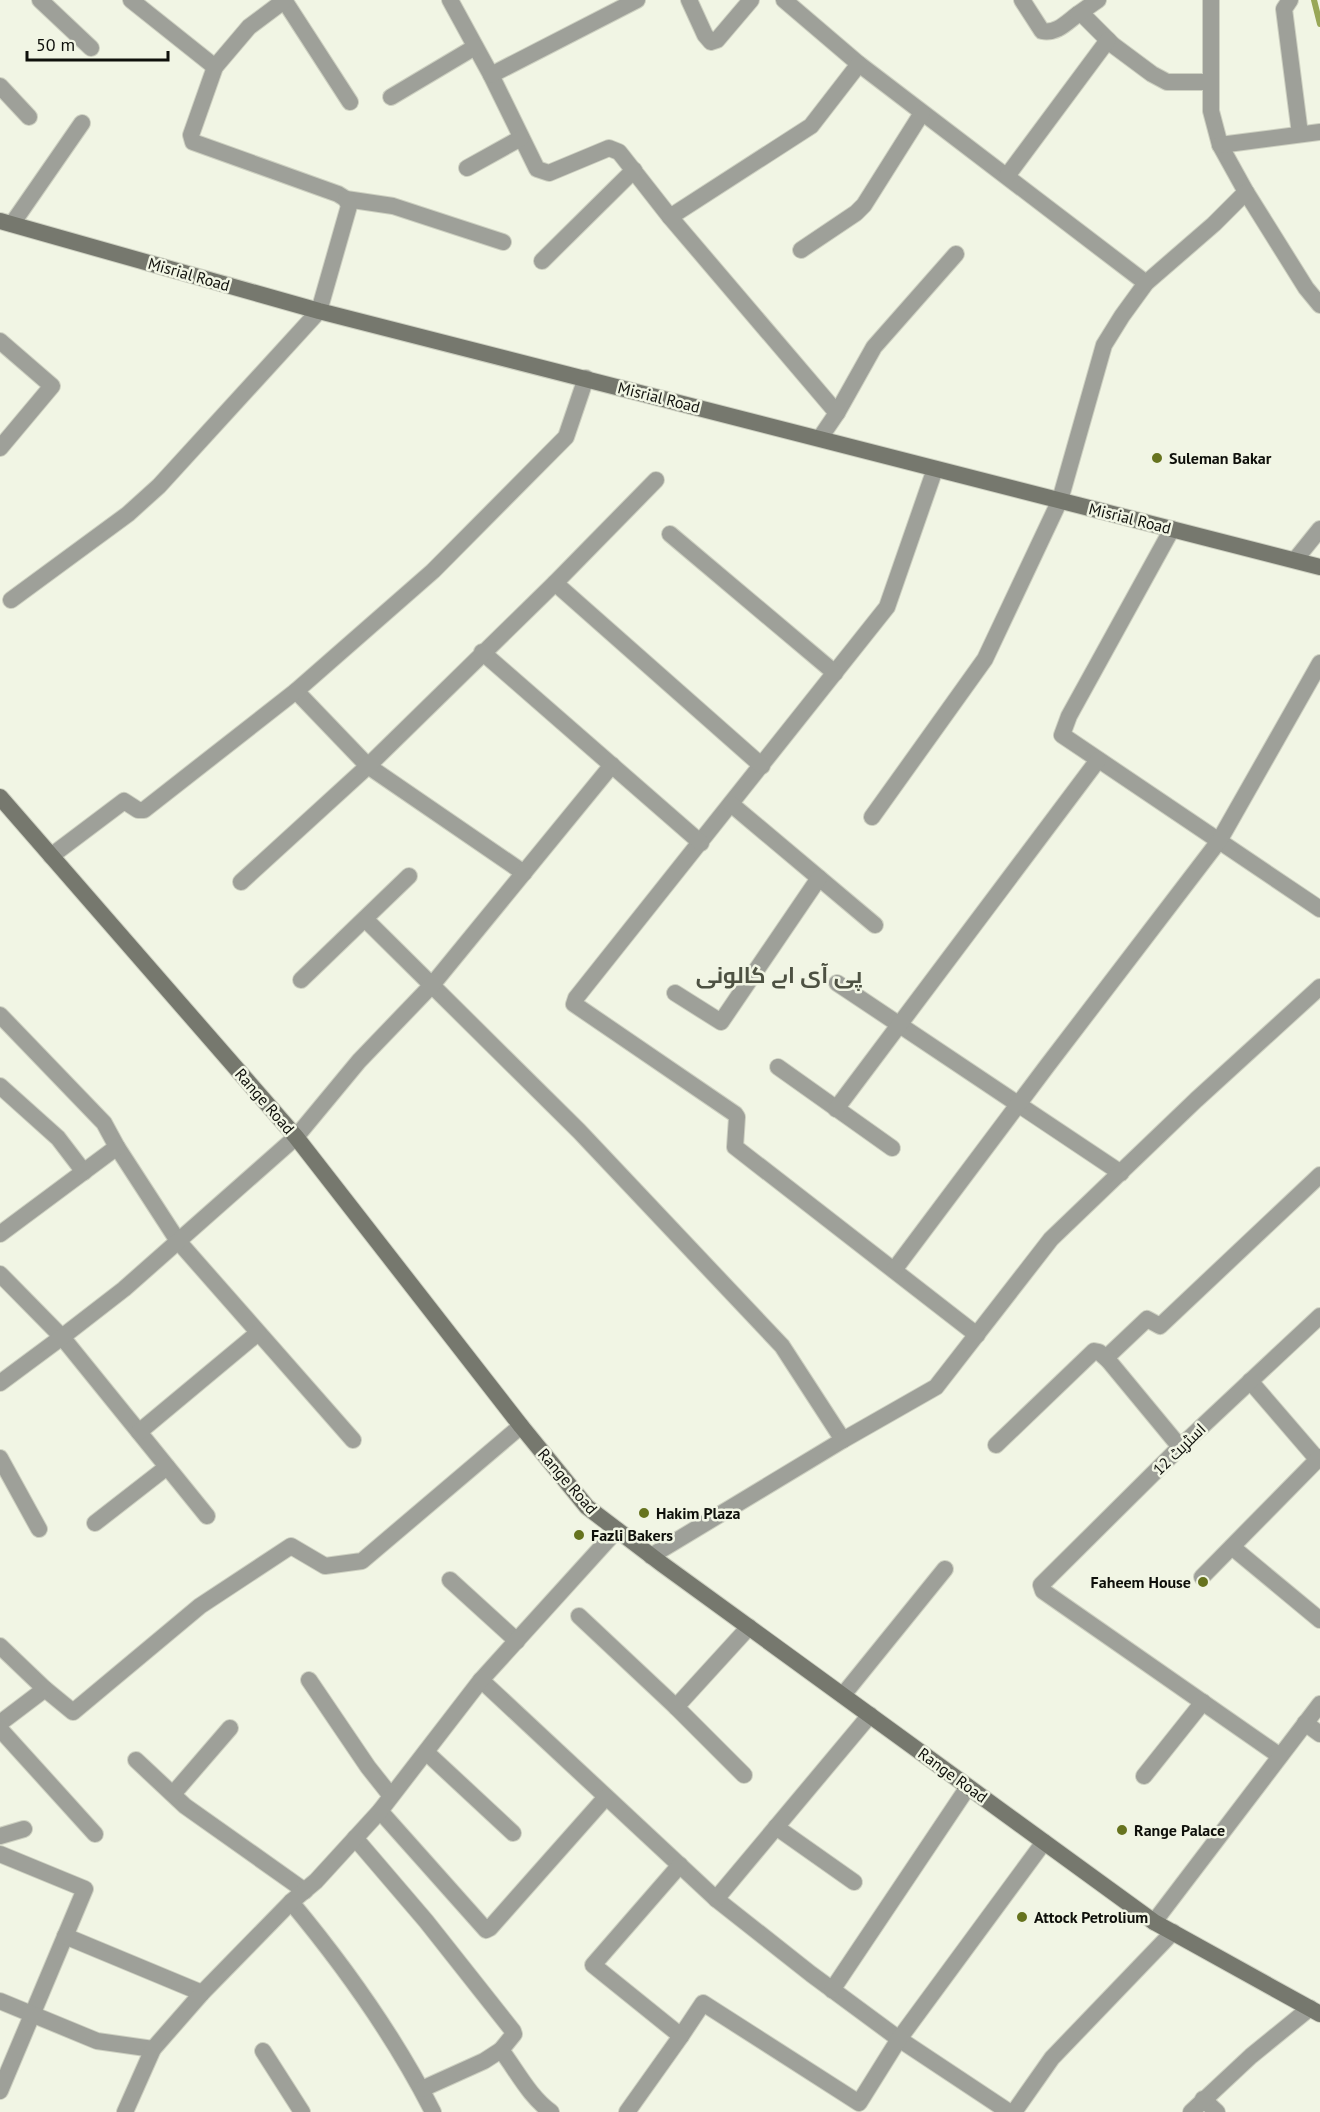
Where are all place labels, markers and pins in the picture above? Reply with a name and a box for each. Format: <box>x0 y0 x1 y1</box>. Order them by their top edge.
place label: Suleman Bakar <box>1169 448 1272 468</box>
marker: Suleman Bakar <box>1150 451 1164 465</box>
place label: Hakim Plaza <box>656 1503 741 1523</box>
marker: Hakim Plaza <box>637 1506 651 1520</box>
place label: Fazli Bakers <box>591 1525 673 1545</box>
marker: Fazli Bakers <box>572 1528 586 1542</box>
place label: Faheem House <box>1091 1572 1191 1592</box>
marker: Faheem House <box>1196 1575 1210 1589</box>
place label: Range Palace <box>1134 1820 1225 1840</box>
marker: Range Palace <box>1115 1823 1129 1837</box>
place label: Attock Petrolium <box>1034 1907 1148 1927</box>
marker: Attock Petrolium <box>1015 1910 1029 1924</box>

